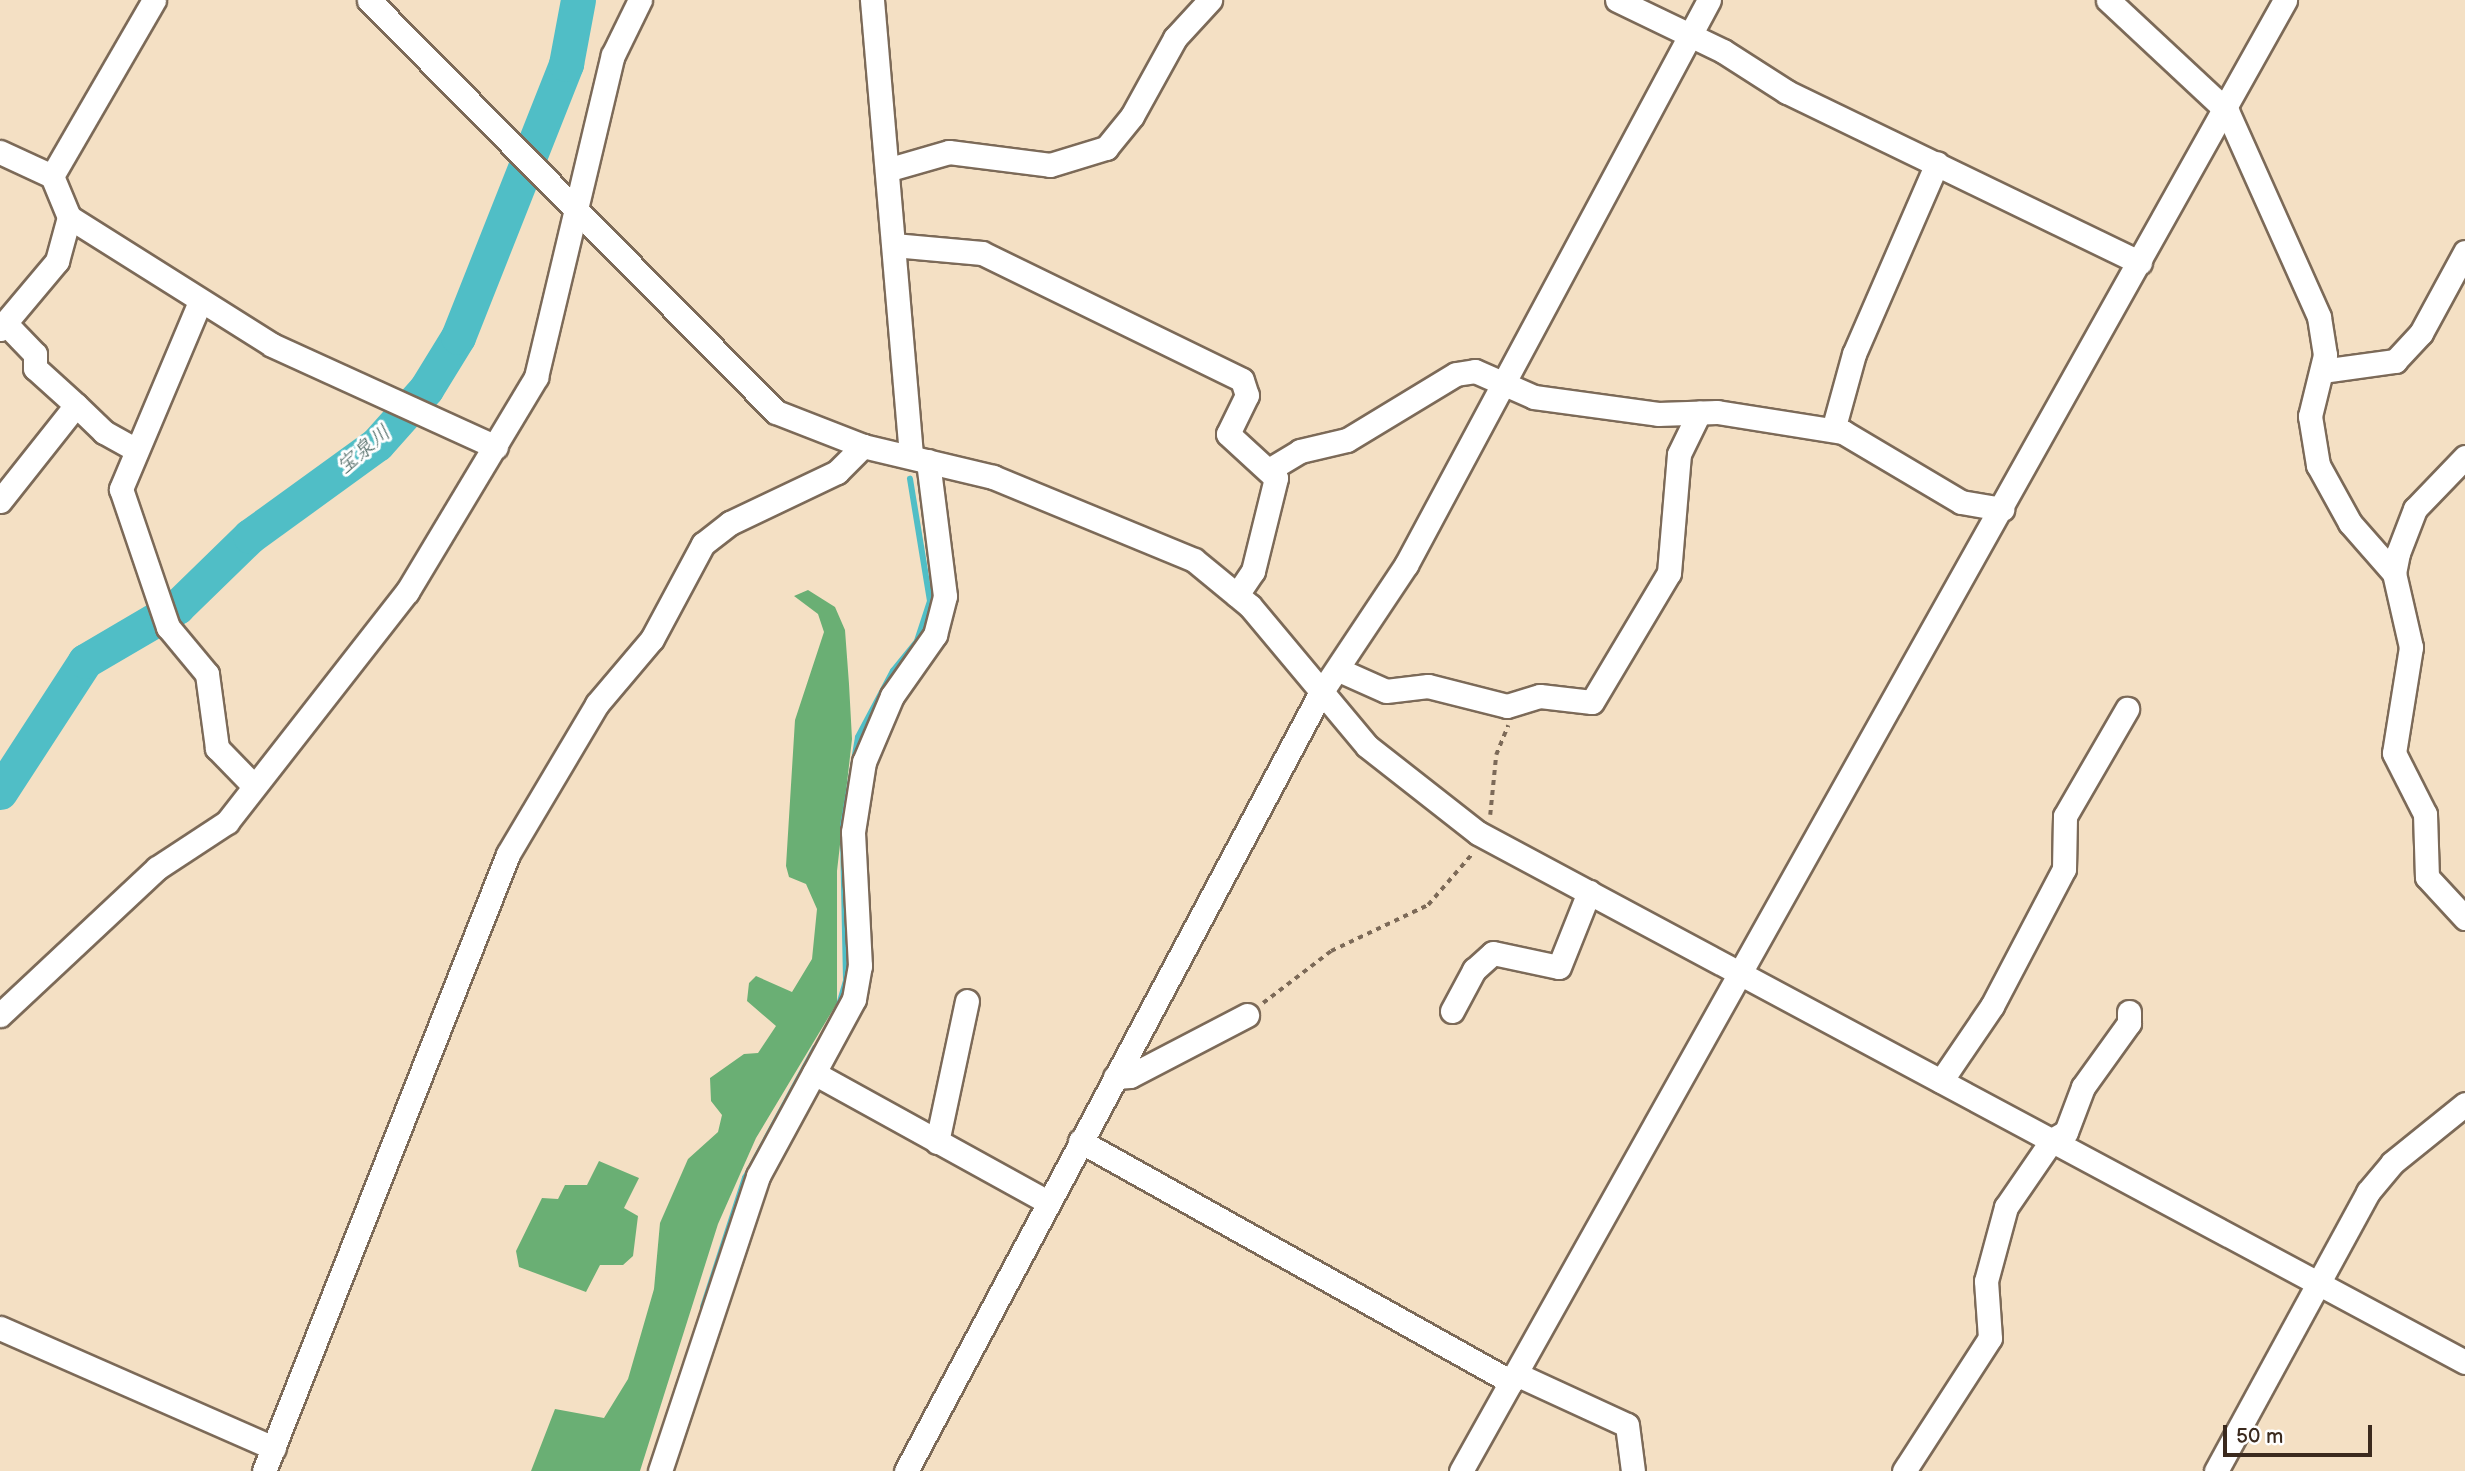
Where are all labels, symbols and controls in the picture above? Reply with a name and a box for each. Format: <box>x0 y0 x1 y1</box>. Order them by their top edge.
water label: 宝泉川 <box>332 420 396 480</box>
scale bar <box>2227 1412 2376 1456</box>
text: 50 m <box>2236 1424 2283 1449</box>

